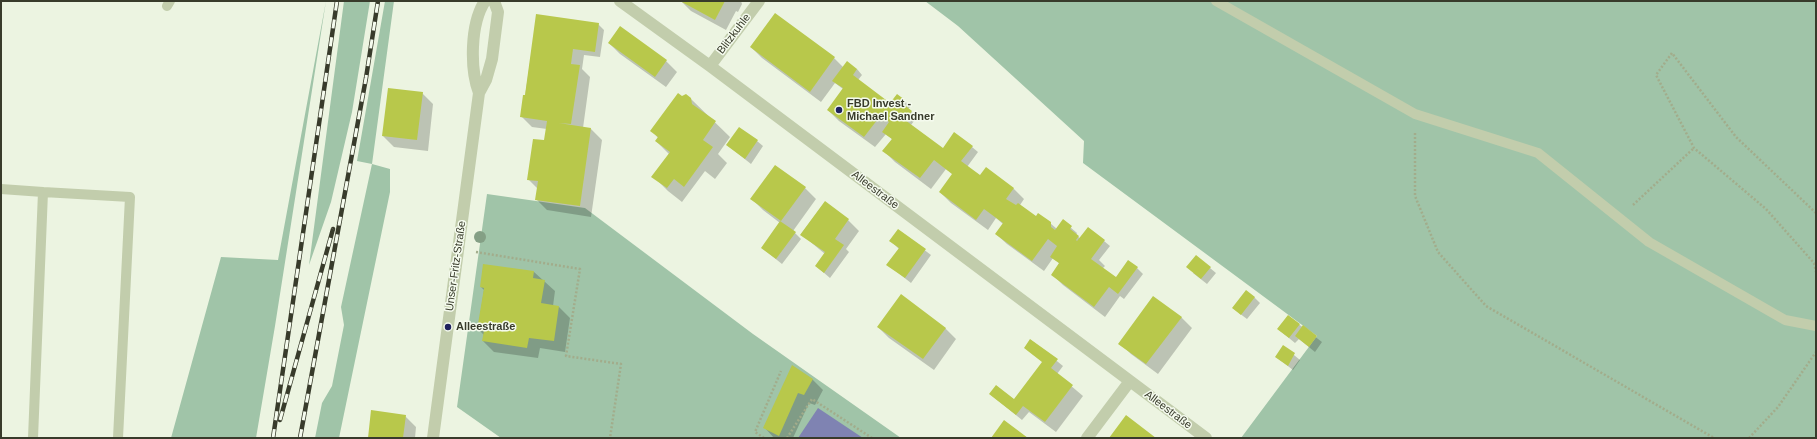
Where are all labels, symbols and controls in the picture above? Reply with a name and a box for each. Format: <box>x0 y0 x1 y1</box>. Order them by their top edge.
street label: Blitzkuhle <box>715 11 753 57</box>
place label: FBD Invest - Michael Sandner <box>847 97 934 123</box>
marker: FBD Invest - Michael Sandner <box>834 105 844 115</box>
street label: Alleestraße <box>849 168 901 212</box>
street label: Unser-Fritz-Straße <box>443 220 469 312</box>
place label: Alleestraße <box>456 320 515 334</box>
marker: Alleestraße <box>443 322 453 332</box>
street label: Alleestraße <box>1142 388 1194 432</box>

